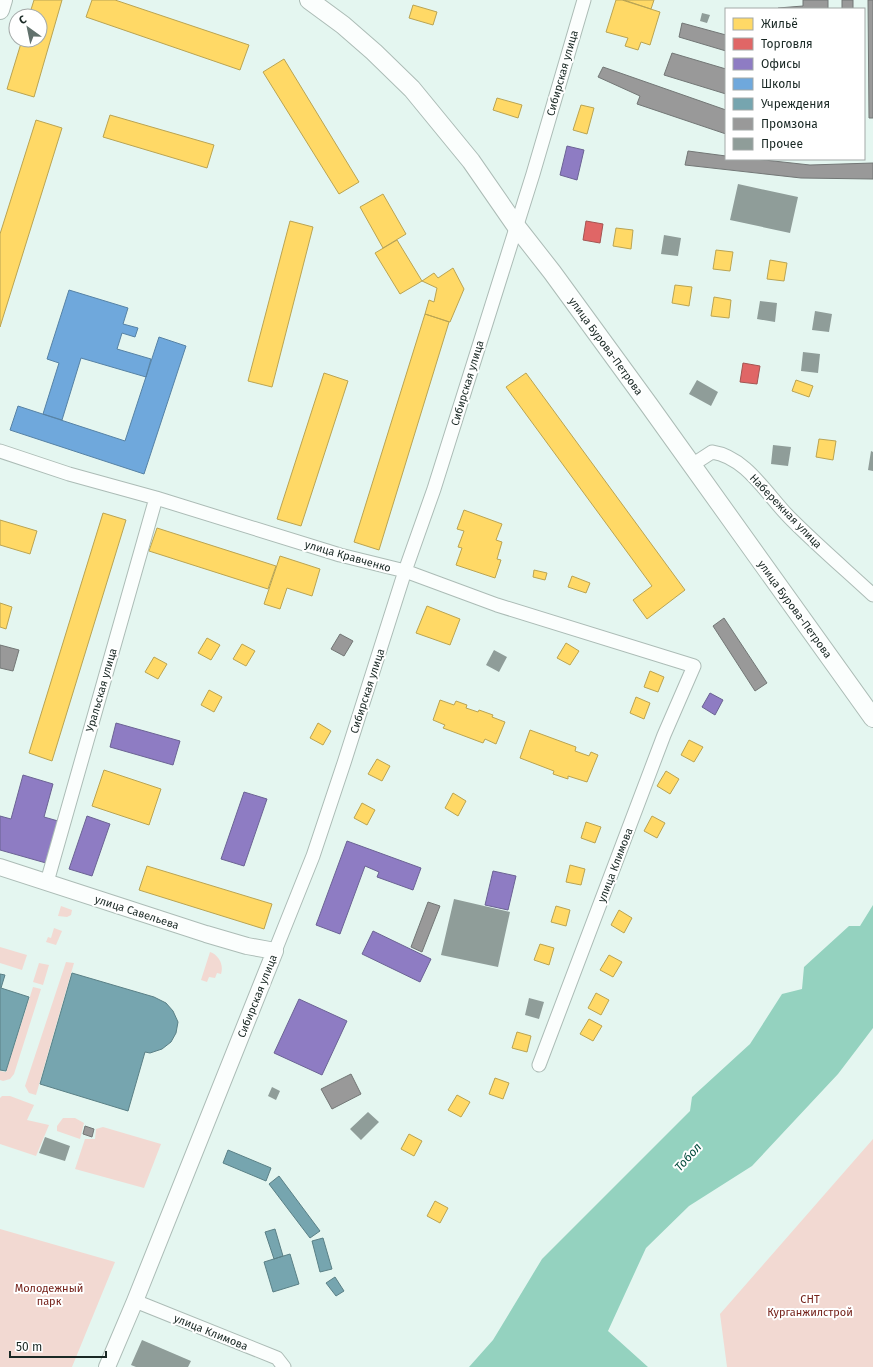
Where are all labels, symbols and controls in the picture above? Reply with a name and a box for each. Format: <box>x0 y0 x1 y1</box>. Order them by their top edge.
north arrow <box>8 8 48 48</box>
legend <box>725 8 865 160</box>
text: С <box>17 12 30 27</box>
text: Жильё <box>761 17 798 31</box>
street label: Сибирская улица <box>544 29 581 117</box>
text: Торговля <box>761 37 813 51</box>
text: Офисы <box>761 57 801 71</box>
text: Школы <box>761 77 801 91</box>
text: Учреждения <box>761 97 830 111</box>
text: Промзона <box>761 117 818 131</box>
text: Прочее <box>761 137 803 151</box>
street label: улица Бурова-Петрова <box>566 295 645 398</box>
street label: Сибирская улица <box>448 339 487 427</box>
street label: Набережная улица <box>747 471 824 551</box>
street label: улица Кравченко <box>303 538 392 575</box>
street label: улица Бурова-Петрова <box>755 558 834 661</box>
street label: Уральская улица <box>83 647 120 734</box>
street label: Сибирская улица <box>348 647 387 735</box>
street label: улица Климова <box>595 826 636 904</box>
street label: улица Савельева <box>93 893 181 932</box>
street label: Сибирская улица <box>235 953 280 1040</box>
water label: Тобол <box>672 1140 704 1174</box>
park label: Молодежный парк <box>15 1282 83 1308</box>
park label: СНТ Курганжилстрой <box>767 1293 853 1319</box>
street label: улица Климова <box>172 1312 250 1353</box>
scale bar <box>10 1333 106 1359</box>
text: 50 m <box>16 1340 42 1354</box>

